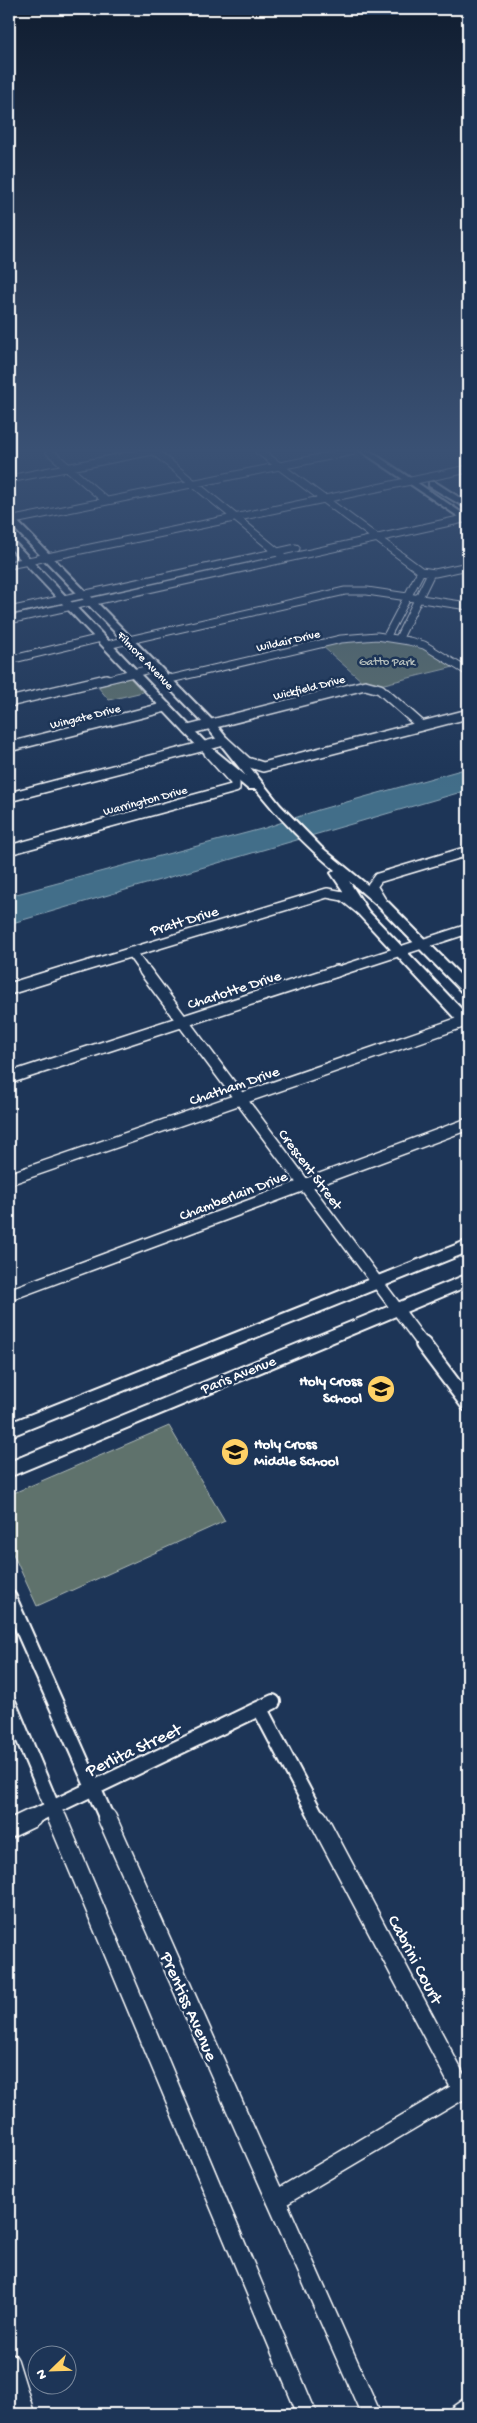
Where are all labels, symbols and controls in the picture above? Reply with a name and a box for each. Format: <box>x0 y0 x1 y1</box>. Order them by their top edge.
street label: Wildair Drive <box>255 628 322 656</box>
street label: Filmore Avenue <box>113 629 176 694</box>
park label: Gatto Park <box>359 656 417 670</box>
street label: Wickfield Drive <box>272 673 348 705</box>
street label: Wingate Drive <box>49 702 123 733</box>
street label: Warrington Drive <box>102 784 190 820</box>
street label: Pratt Drive <box>147 903 221 941</box>
street label: Charlotte Drive <box>186 967 284 1014</box>
street label: Chatham Drive <box>187 1063 282 1111</box>
street label: Crescent Street <box>273 1126 347 1216</box>
street label: Chamberlain Drive <box>177 1168 291 1226</box>
street label: Paris Avenue <box>198 1353 279 1399</box>
place label: Holy Cross School <box>299 1373 363 1408</box>
school or university icon: Holy Cross School <box>366 1374 396 1404</box>
place label: Holy Cross Middle School <box>254 1436 340 1471</box>
school or university icon: Holy Cross Middle School <box>220 1437 250 1467</box>
street label: Perlita Street <box>82 1719 187 1783</box>
street label: Cabrini Court <box>382 1912 447 2010</box>
street label: Prentiss Avenue <box>154 1948 221 2065</box>
north arrow <box>28 2346 78 2396</box>
text: N <box>33 2367 52 2382</box>

